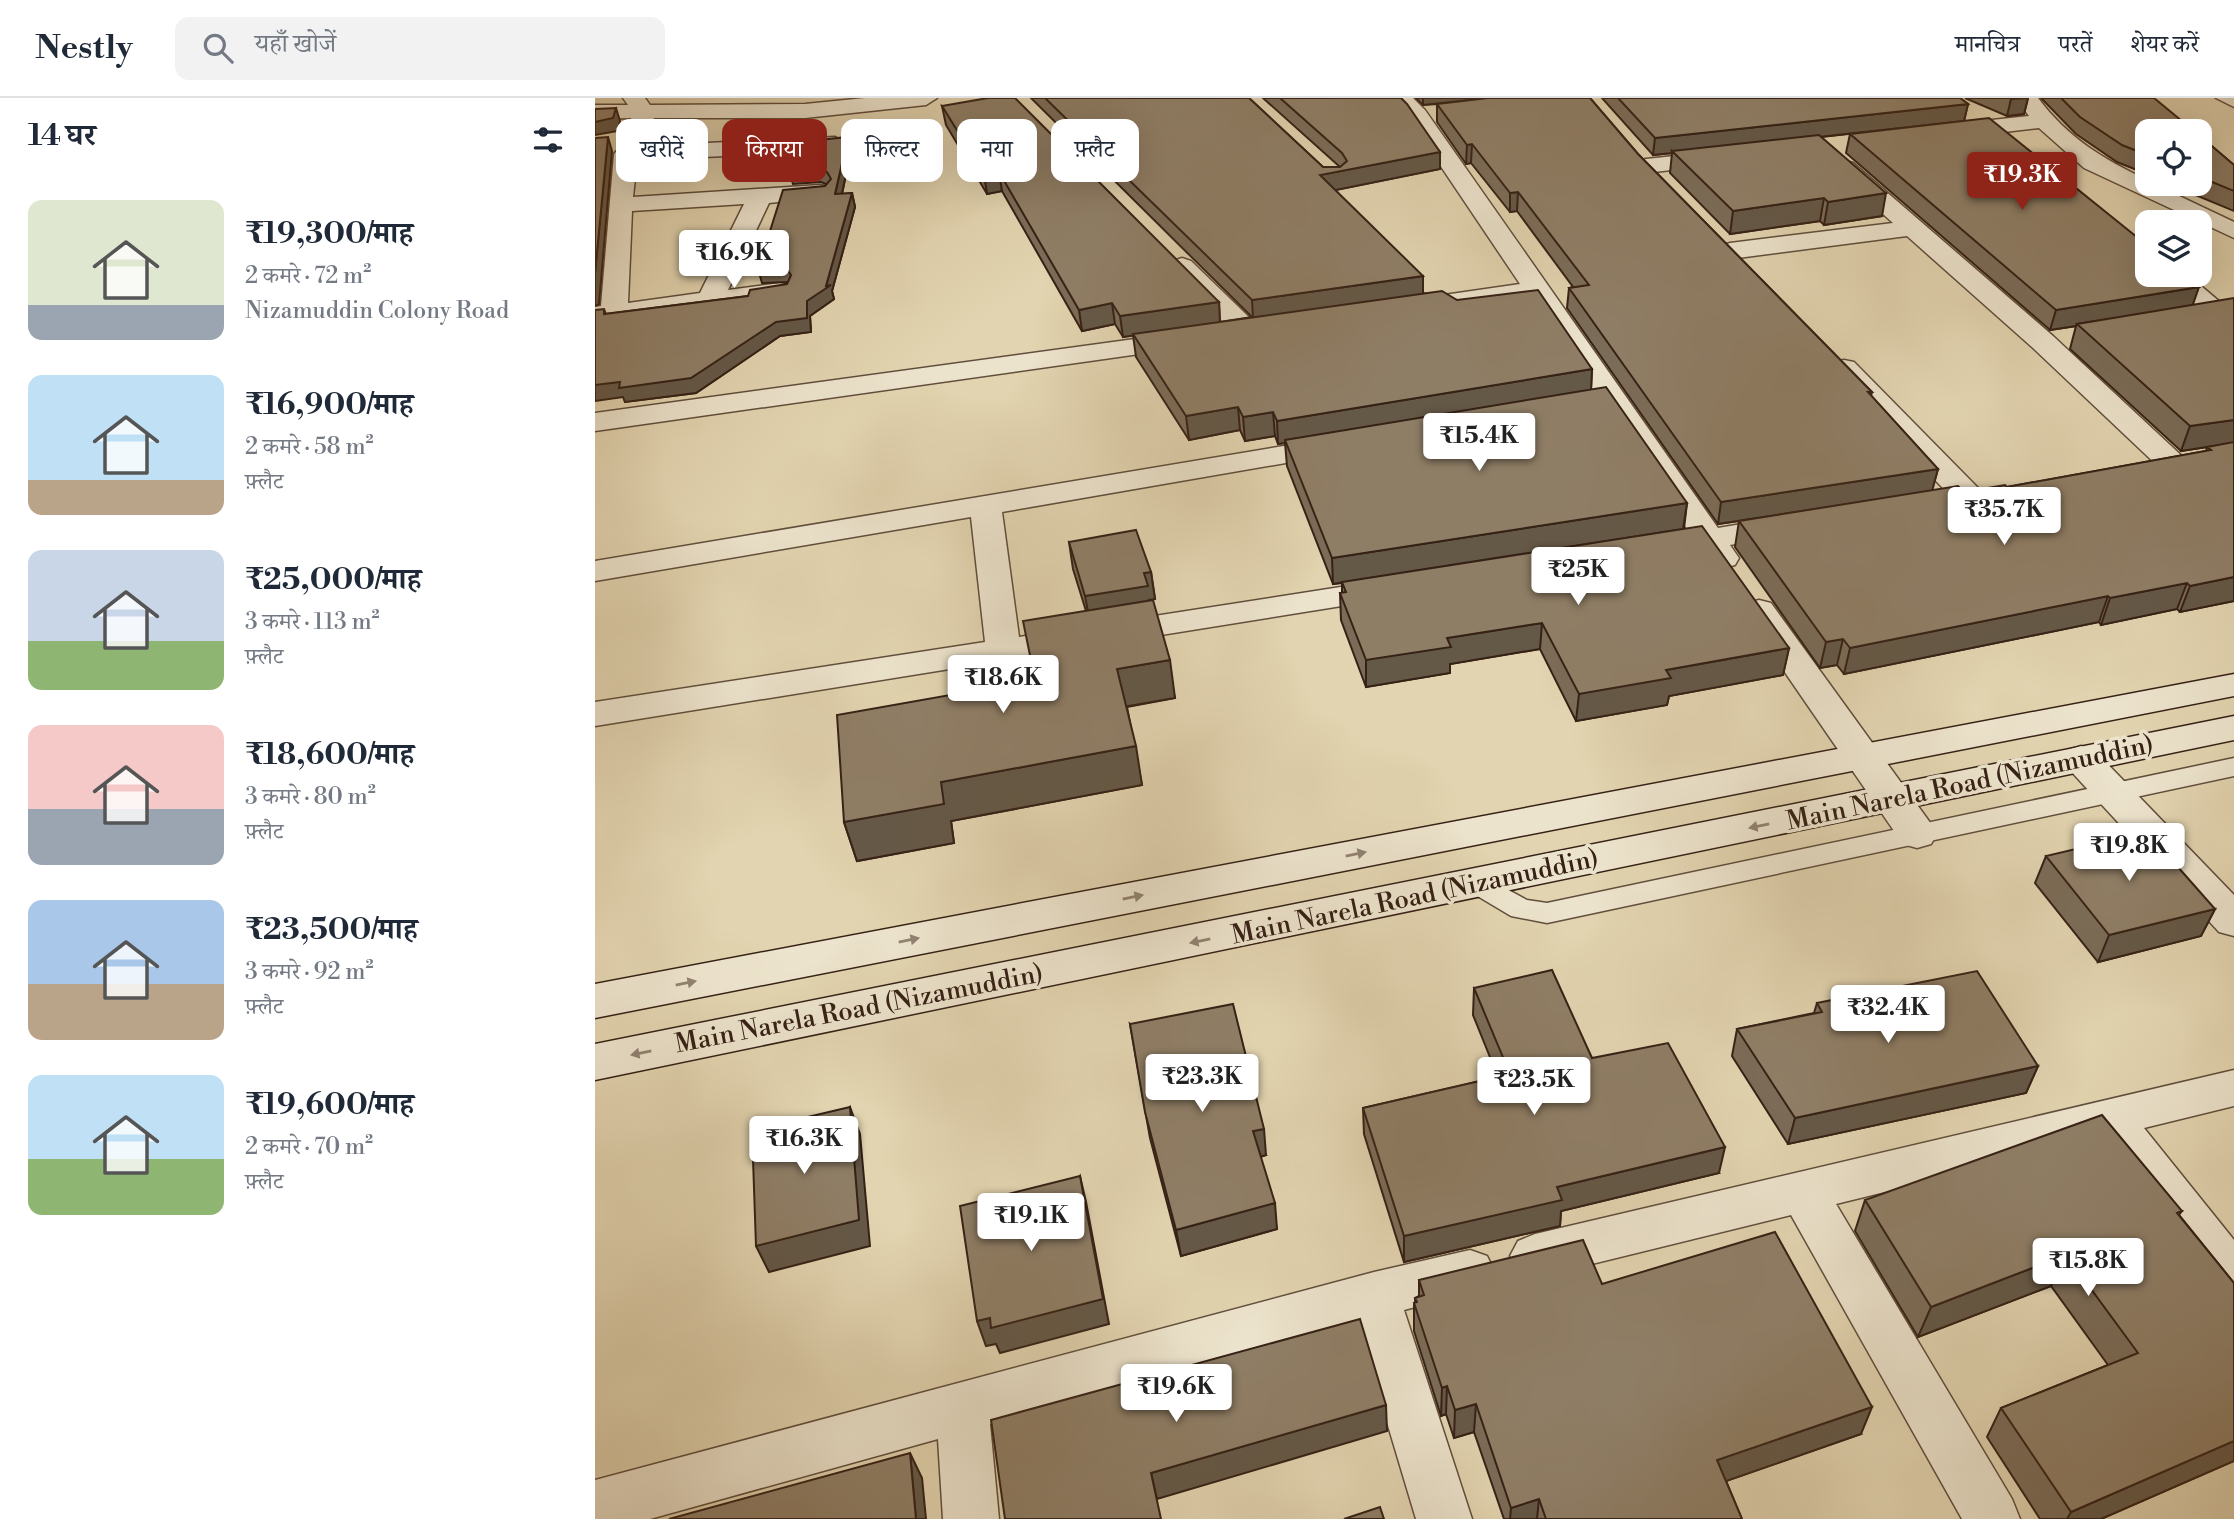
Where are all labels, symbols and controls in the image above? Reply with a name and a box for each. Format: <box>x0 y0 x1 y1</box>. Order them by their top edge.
search box <box>175 17 665 80</box>
text: Nestly <box>35 28 133 69</box>
text: यहाँ खोजें <box>255 28 336 60</box>
icon: search <box>199 29 237 67</box>
text: मानचित्र <box>1955 30 2020 60</box>
text: परतें <box>2058 30 2092 60</box>
text: शेयर करें <box>2130 30 2199 60</box>
text: 14 घर <box>28 117 96 155</box>
chip: खरीदें <box>616 119 708 182</box>
chip: किराया <box>722 119 827 182</box>
chip: फ़िल्टर <box>841 119 943 182</box>
chip: नया <box>957 119 1037 182</box>
chip: फ़्लैट <box>1051 119 1139 182</box>
map controls <box>2135 119 2212 287</box>
button: locate <box>2135 119 2212 196</box>
icon: filters <box>529 121 567 159</box>
pin: ₹19.3K <box>1965 152 2079 212</box>
text: ₹19.3K <box>1983 161 2061 189</box>
button: layers <box>2135 210 2212 287</box>
text: ₹19,300/माह <box>245 215 413 253</box>
icon: home <box>84 228 168 312</box>
pin: ₹16.9K <box>677 230 791 290</box>
text: ₹16.9K <box>695 239 773 267</box>
text: 2 कमरे · 72 m² <box>245 262 371 290</box>
text: Nizamuddin Colony Road <box>245 297 509 325</box>
text: ₹16,900/माह <box>245 386 413 424</box>
icon: home <box>84 403 168 487</box>
pin: ₹15.4K <box>1422 414 1536 473</box>
text: ₹15.4K <box>1439 422 1519 450</box>
text: 2 कमरे · 58 m² <box>245 433 374 461</box>
text: फ़्लैट <box>245 468 283 496</box>
pin: ₹35.7K <box>1947 488 2061 547</box>
text: ₹35.7K <box>1964 496 2044 524</box>
pin: ₹25K <box>1537 547 1619 607</box>
text: ₹25K <box>1547 556 1609 584</box>
text: ₹25,000/माह <box>245 561 421 599</box>
icon: home <box>84 578 168 662</box>
text: 3 कमरे · 113 m² <box>245 608 380 636</box>
text: फ़्लैट <box>245 643 283 671</box>
pin: ₹18.6K <box>946 656 1060 715</box>
text: ₹18.6K <box>964 664 1042 692</box>
street label: Main Narela Road (Nizamuddin) <box>1784 728 2156 838</box>
text: ₹18,600/माह <box>245 736 414 774</box>
icon: home <box>84 753 168 837</box>
text: 3 कमरे · 80 m² <box>245 783 376 811</box>
text: फ़्लैट <box>245 818 283 846</box>
one-way arrow <box>1748 821 1770 832</box>
pin: ₹19.8K <box>2072 824 2186 883</box>
text: ₹19.8K <box>2090 832 2168 860</box>
street label: Main Narela Road (Nizamuddin) <box>1229 842 1601 952</box>
one-way arrow <box>1345 848 1367 859</box>
one-way arrow <box>1122 891 1144 902</box>
text: ₹23,500/माह <box>245 911 418 949</box>
icon: home <box>84 928 168 1012</box>
one-way arrow <box>898 934 920 945</box>
one-way arrow <box>1189 935 1211 946</box>
text: 3 कमरे · 92 m² <box>245 958 373 986</box>
street label: Main Narela Road (Nizamuddin) <box>672 958 1046 1060</box>
one-way arrow <box>675 978 697 989</box>
pin: ₹32.4K <box>1831 986 1945 1045</box>
text: फ़्लैट <box>245 993 283 1021</box>
text: ₹32.4K <box>1847 994 1929 1022</box>
one-way arrow <box>630 1047 652 1058</box>
pin: ₹23.3K <box>1145 1054 1259 1114</box>
pin: ₹23.5K <box>1477 1058 1591 1117</box>
text: ₹23.3K <box>1162 1063 1242 1091</box>
text: ₹23.5K <box>1493 1066 1575 1094</box>
text: ₹19,600/माह <box>245 1086 414 1124</box>
icon: home <box>84 1103 168 1187</box>
pin: ₹16.3K <box>747 1116 861 1176</box>
text: ₹16.3K <box>765 1125 843 1153</box>
text: 2 कमरे · 70 m² <box>245 1133 373 1161</box>
text: फ़्लैट <box>245 1168 283 1196</box>
pin: ₹19.1K <box>974 1194 1088 1253</box>
text: ₹19.1K <box>993 1202 1069 1230</box>
pin: ₹15.8K <box>2031 1238 2145 1298</box>
text: ₹15.8K <box>2049 1247 2127 1275</box>
pin: ₹19.6K <box>1119 1364 1233 1424</box>
text: ₹19.6K <box>1137 1373 1215 1401</box>

